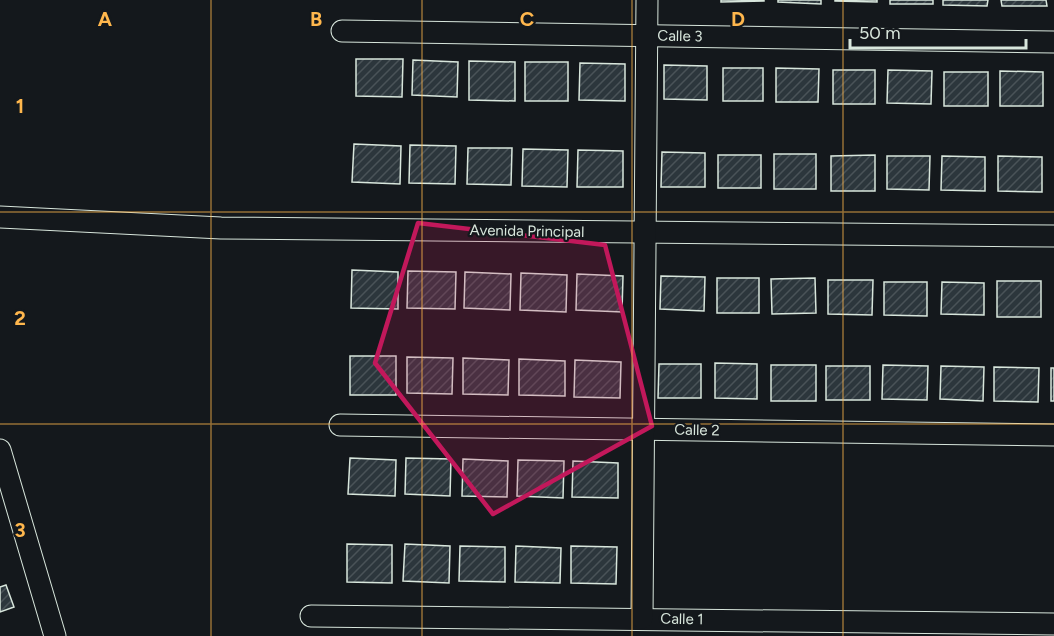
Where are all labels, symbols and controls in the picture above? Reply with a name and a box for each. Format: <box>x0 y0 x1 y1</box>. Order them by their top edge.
text: A <box>98 7 113 31</box>
text: B <box>310 7 322 31</box>
text: C <box>520 7 534 31</box>
text: D <box>731 7 745 31</box>
scale bar <box>850 12 1026 50</box>
text: 50 m <box>859 22 901 44</box>
street label: Calle 3 <box>657 27 703 45</box>
text: 1 <box>16 94 24 118</box>
street label: Avenida Principal <box>469 221 585 241</box>
text: 2 <box>14 306 26 330</box>
street label: Calle 2 <box>674 421 720 439</box>
text: 3 <box>14 518 26 542</box>
street label: Calle 1 <box>660 610 704 628</box>

